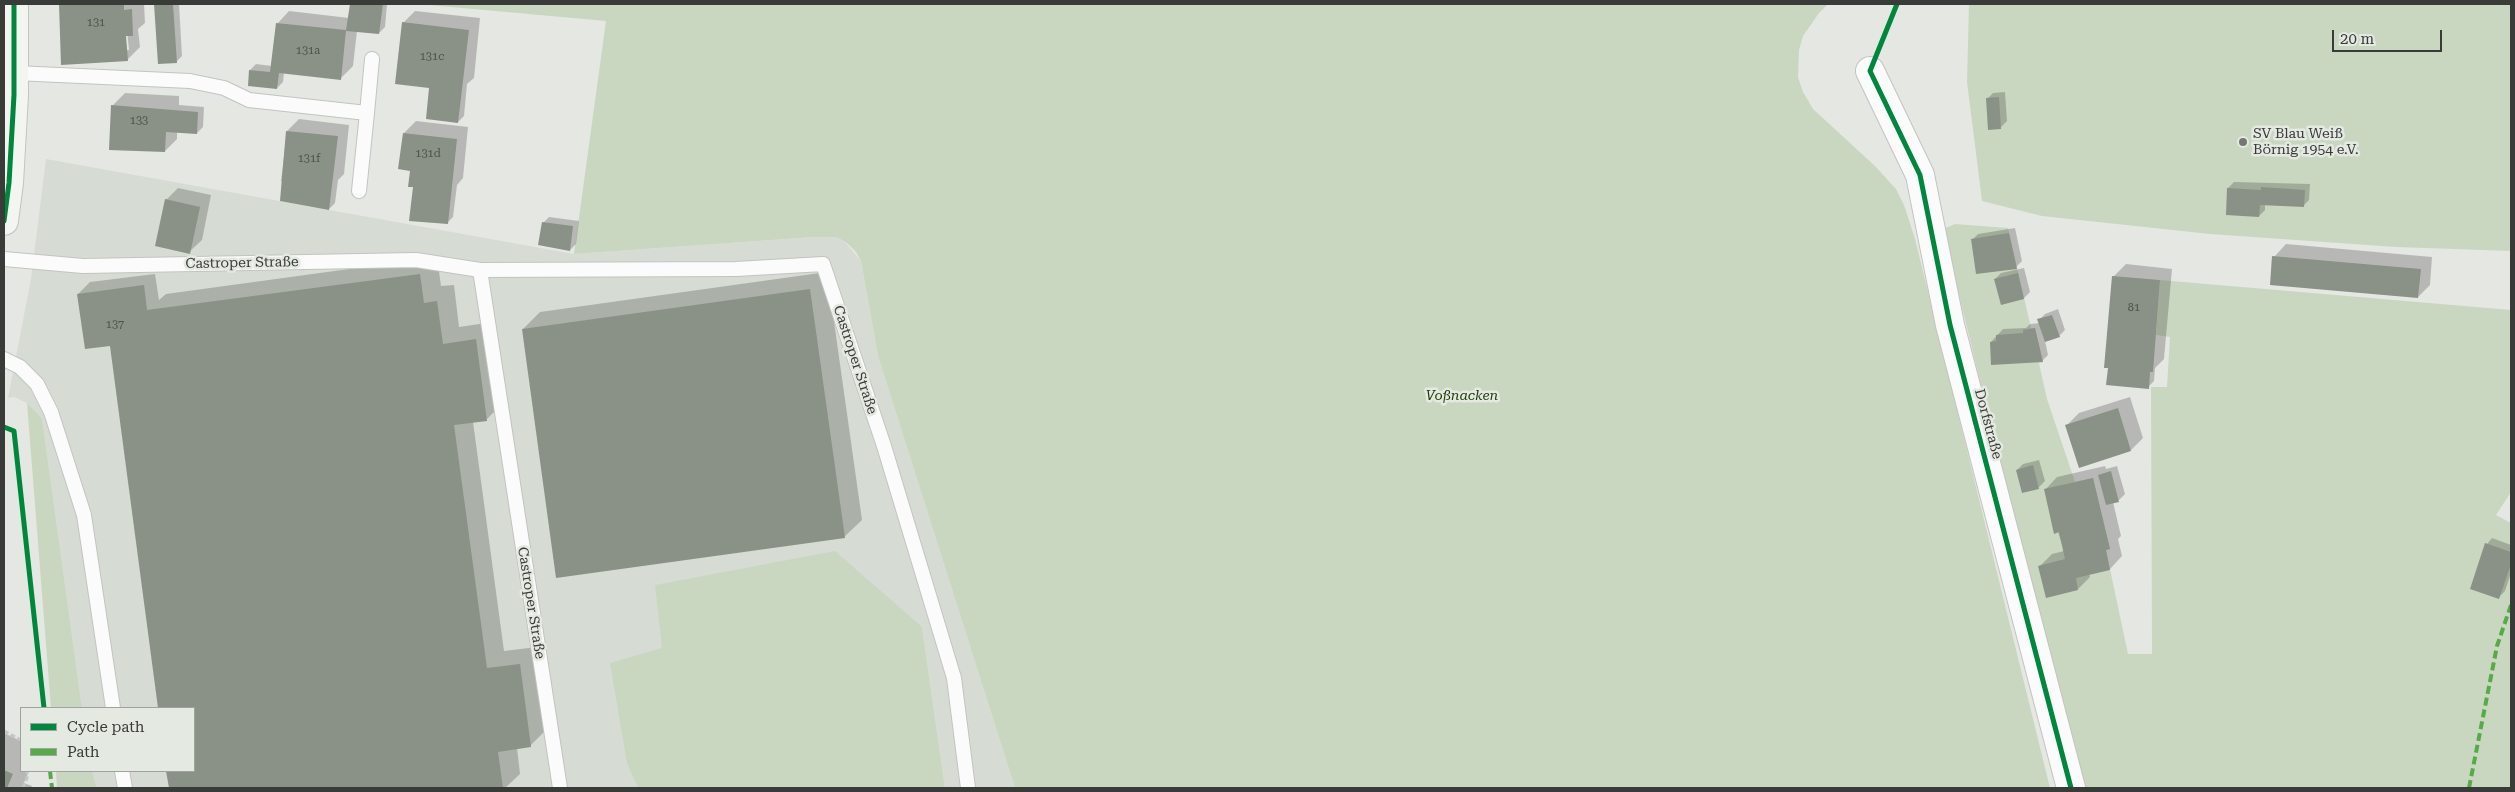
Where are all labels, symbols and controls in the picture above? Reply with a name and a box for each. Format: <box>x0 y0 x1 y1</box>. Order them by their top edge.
house number: 131 <box>87 16 105 30</box>
scale bar <box>2335 20 2445 52</box>
text: 20 m <box>2340 30 2374 48</box>
house number: 131a <box>296 44 320 58</box>
house number: 131c <box>420 50 444 64</box>
house number: 133 <box>130 114 148 128</box>
place label: SV Blau Weiß Börnig 1954 e.V. <box>2253 126 2359 158</box>
marker: SV Blau Weiß Börnig 1954 e.V. <box>2237 136 2249 148</box>
house number: 131d <box>415 147 441 161</box>
house number: 131f <box>298 152 320 166</box>
street label: Castroper Straße <box>185 254 299 272</box>
house number: 81 <box>2128 301 2140 315</box>
street label: Castroper Straße <box>829 304 881 416</box>
house number: 137 <box>106 318 124 332</box>
street label: Dorfstraße <box>1971 387 2005 461</box>
park label: Voßnacken <box>1426 388 1498 404</box>
street label: Castroper Straße <box>514 546 548 660</box>
legend <box>20 707 195 772</box>
text: Cycle path <box>67 718 144 736</box>
text: Path <box>67 743 100 761</box>

